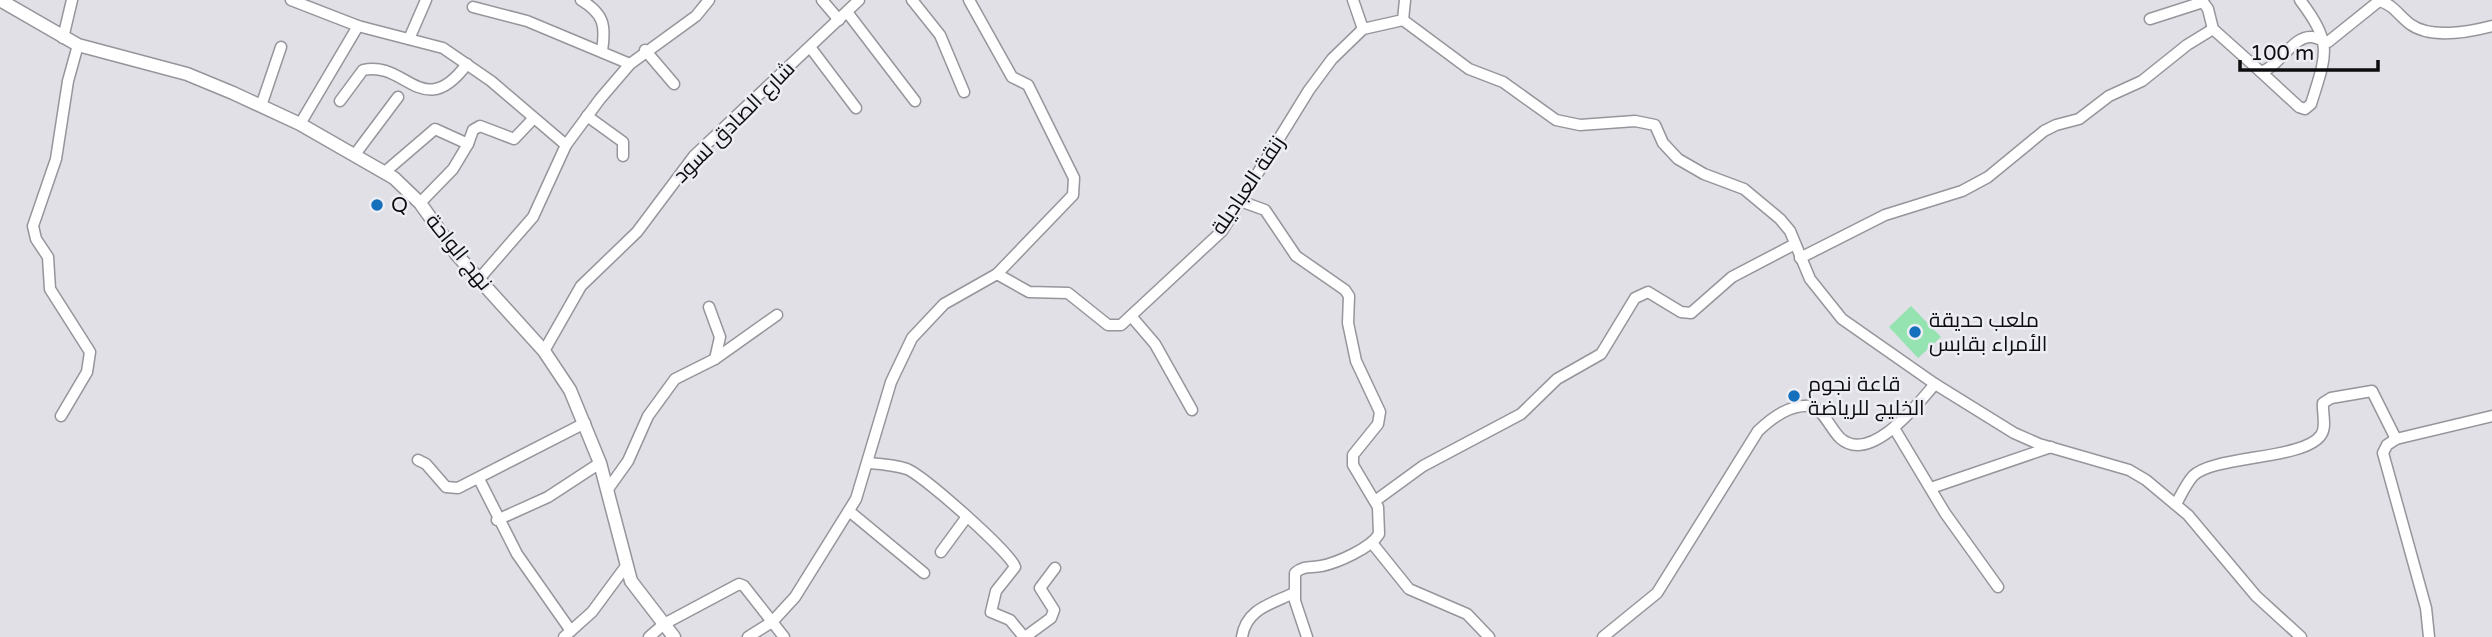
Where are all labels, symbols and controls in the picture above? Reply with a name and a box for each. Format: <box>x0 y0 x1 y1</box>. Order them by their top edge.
scale bar <box>2240 28 2378 72</box>
text: 100 m <box>2250 41 2314 66</box>
street label: شارع الصادق لسود <box>668 56 801 189</box>
street label: زنقة العباديلة <box>1206 131 1291 239</box>
place label: Q <box>391 193 408 218</box>
marker: Q <box>369 197 385 213</box>
street label: نهج الواحة <box>419 209 497 296</box>
place label: ملعب حديقة الأمراء بقابس <box>1929 308 2048 357</box>
marker: ملعب حديقة الأمراء بقابس <box>1907 324 1923 340</box>
place label: قاعة نجوم الخليج للرياضة <box>1808 372 1925 422</box>
marker: قاعة نجوم الخليج للرياضة <box>1786 388 1802 404</box>

